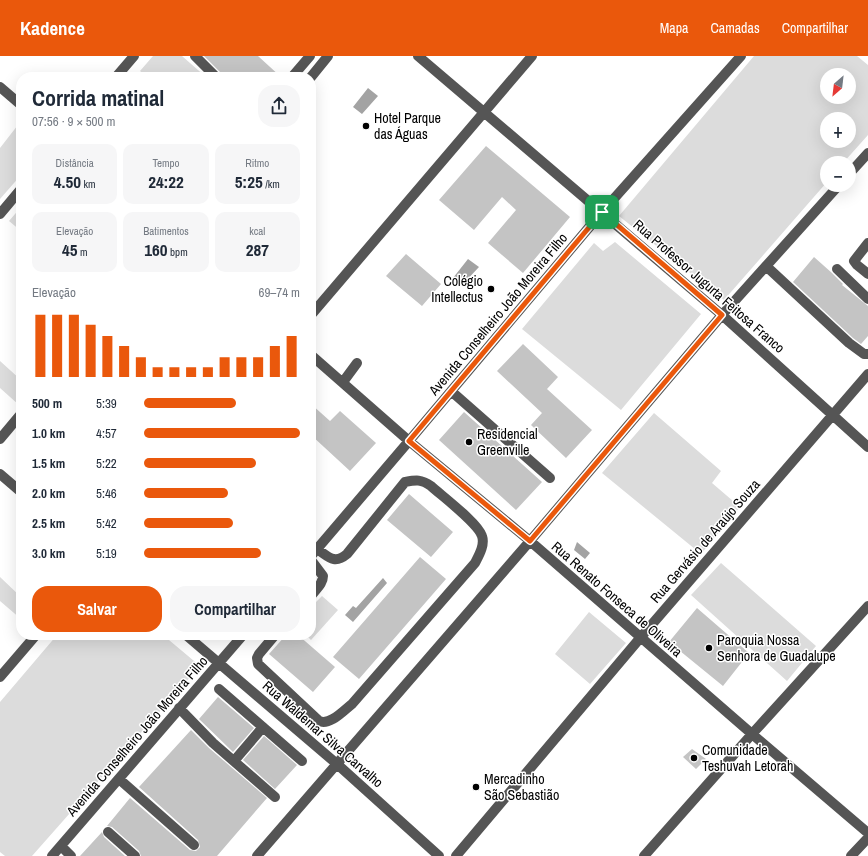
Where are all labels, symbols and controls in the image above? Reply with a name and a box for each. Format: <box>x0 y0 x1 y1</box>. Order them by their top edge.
text: Kadence <box>20 15 85 41</box>
text: Mapa <box>660 19 689 37</box>
text: Camadas <box>711 19 760 37</box>
text: Compartilhar <box>782 19 848 37</box>
north arrow <box>820 68 856 104</box>
map controls <box>820 68 856 192</box>
text: Corrida matinal <box>32 83 164 113</box>
button: share <box>258 85 300 127</box>
place label: Hotel Parque das Águas <box>374 109 441 143</box>
button: + <box>820 112 856 148</box>
text: 07:56 · 9 × 500 m <box>32 113 115 130</box>
marker: Hotel Parque das Águas <box>361 121 371 131</box>
text: Distância <box>56 156 94 170</box>
text: Tempo <box>152 156 180 170</box>
text: Ritmo <box>245 156 269 170</box>
button: − <box>820 156 856 192</box>
text: 4.50 <box>54 170 81 193</box>
text: 24:22 <box>148 170 184 193</box>
text: 5:25 <box>235 170 263 193</box>
text: km <box>81 177 96 191</box>
text: /km <box>263 177 280 191</box>
pin <box>585 195 619 229</box>
icon: arrive <box>591 201 613 223</box>
street label: Rua Professor Jugurta Feitosa Franco <box>630 215 788 357</box>
text: Elevação <box>56 224 93 238</box>
text: Batimentos <box>143 224 189 238</box>
text: kcal <box>249 224 265 238</box>
street label: Avenida Conselheiro João Moreira Filho <box>424 229 571 400</box>
text: 45 <box>62 238 77 261</box>
text: 160 <box>144 238 168 261</box>
text: 287 <box>246 238 269 261</box>
text: m <box>77 245 87 259</box>
text: bpm <box>168 245 188 259</box>
place label: Colégio Intellectus <box>431 272 483 306</box>
text: Elevação <box>32 284 76 301</box>
text: 69–74 m <box>259 284 300 301</box>
marker: Colégio Intellectus <box>486 284 496 294</box>
text: 500 m <box>32 395 62 412</box>
text: 5:39 <box>96 395 117 412</box>
text: 1.0 km <box>32 425 65 442</box>
text: 4:57 <box>96 425 117 442</box>
place label: Residencial Greenville <box>477 425 538 459</box>
marker: Residencial Greenville <box>464 437 474 447</box>
text: 1.5 km <box>32 455 65 472</box>
text: 5:22 <box>96 455 117 472</box>
street label: Rua Gervásio de Araújo Souza <box>646 475 764 607</box>
text: 2.0 km <box>32 485 65 502</box>
text: 5:46 <box>96 485 117 502</box>
text: 2.5 km <box>32 515 65 532</box>
text: 5:42 <box>96 515 117 532</box>
street label: Rua Renato Fonseca de Oliveira <box>548 537 686 661</box>
text: 3.0 km <box>32 545 65 562</box>
text: 5:19 <box>96 545 117 562</box>
button: Salvar <box>32 586 162 632</box>
button: Compartilhar <box>170 586 300 632</box>
place label: Paroquia Nossa Senhora de Guadalupe <box>717 631 836 665</box>
marker: Paroquia Nossa Senhora de Guadalupe <box>704 643 714 653</box>
street label: Avenida Conselheiro João Moreira Filho <box>62 652 212 821</box>
street label: Rua Waldemar Silva Carvalho <box>259 677 387 791</box>
place label: Comunidade Teshuvah Letorah <box>702 741 793 775</box>
marker: Comunidade Teshuvah Letorah <box>689 753 699 763</box>
place label: Mercadinho São Sebastião <box>484 770 559 804</box>
marker: Mercadinho São Sebastião <box>471 782 481 792</box>

